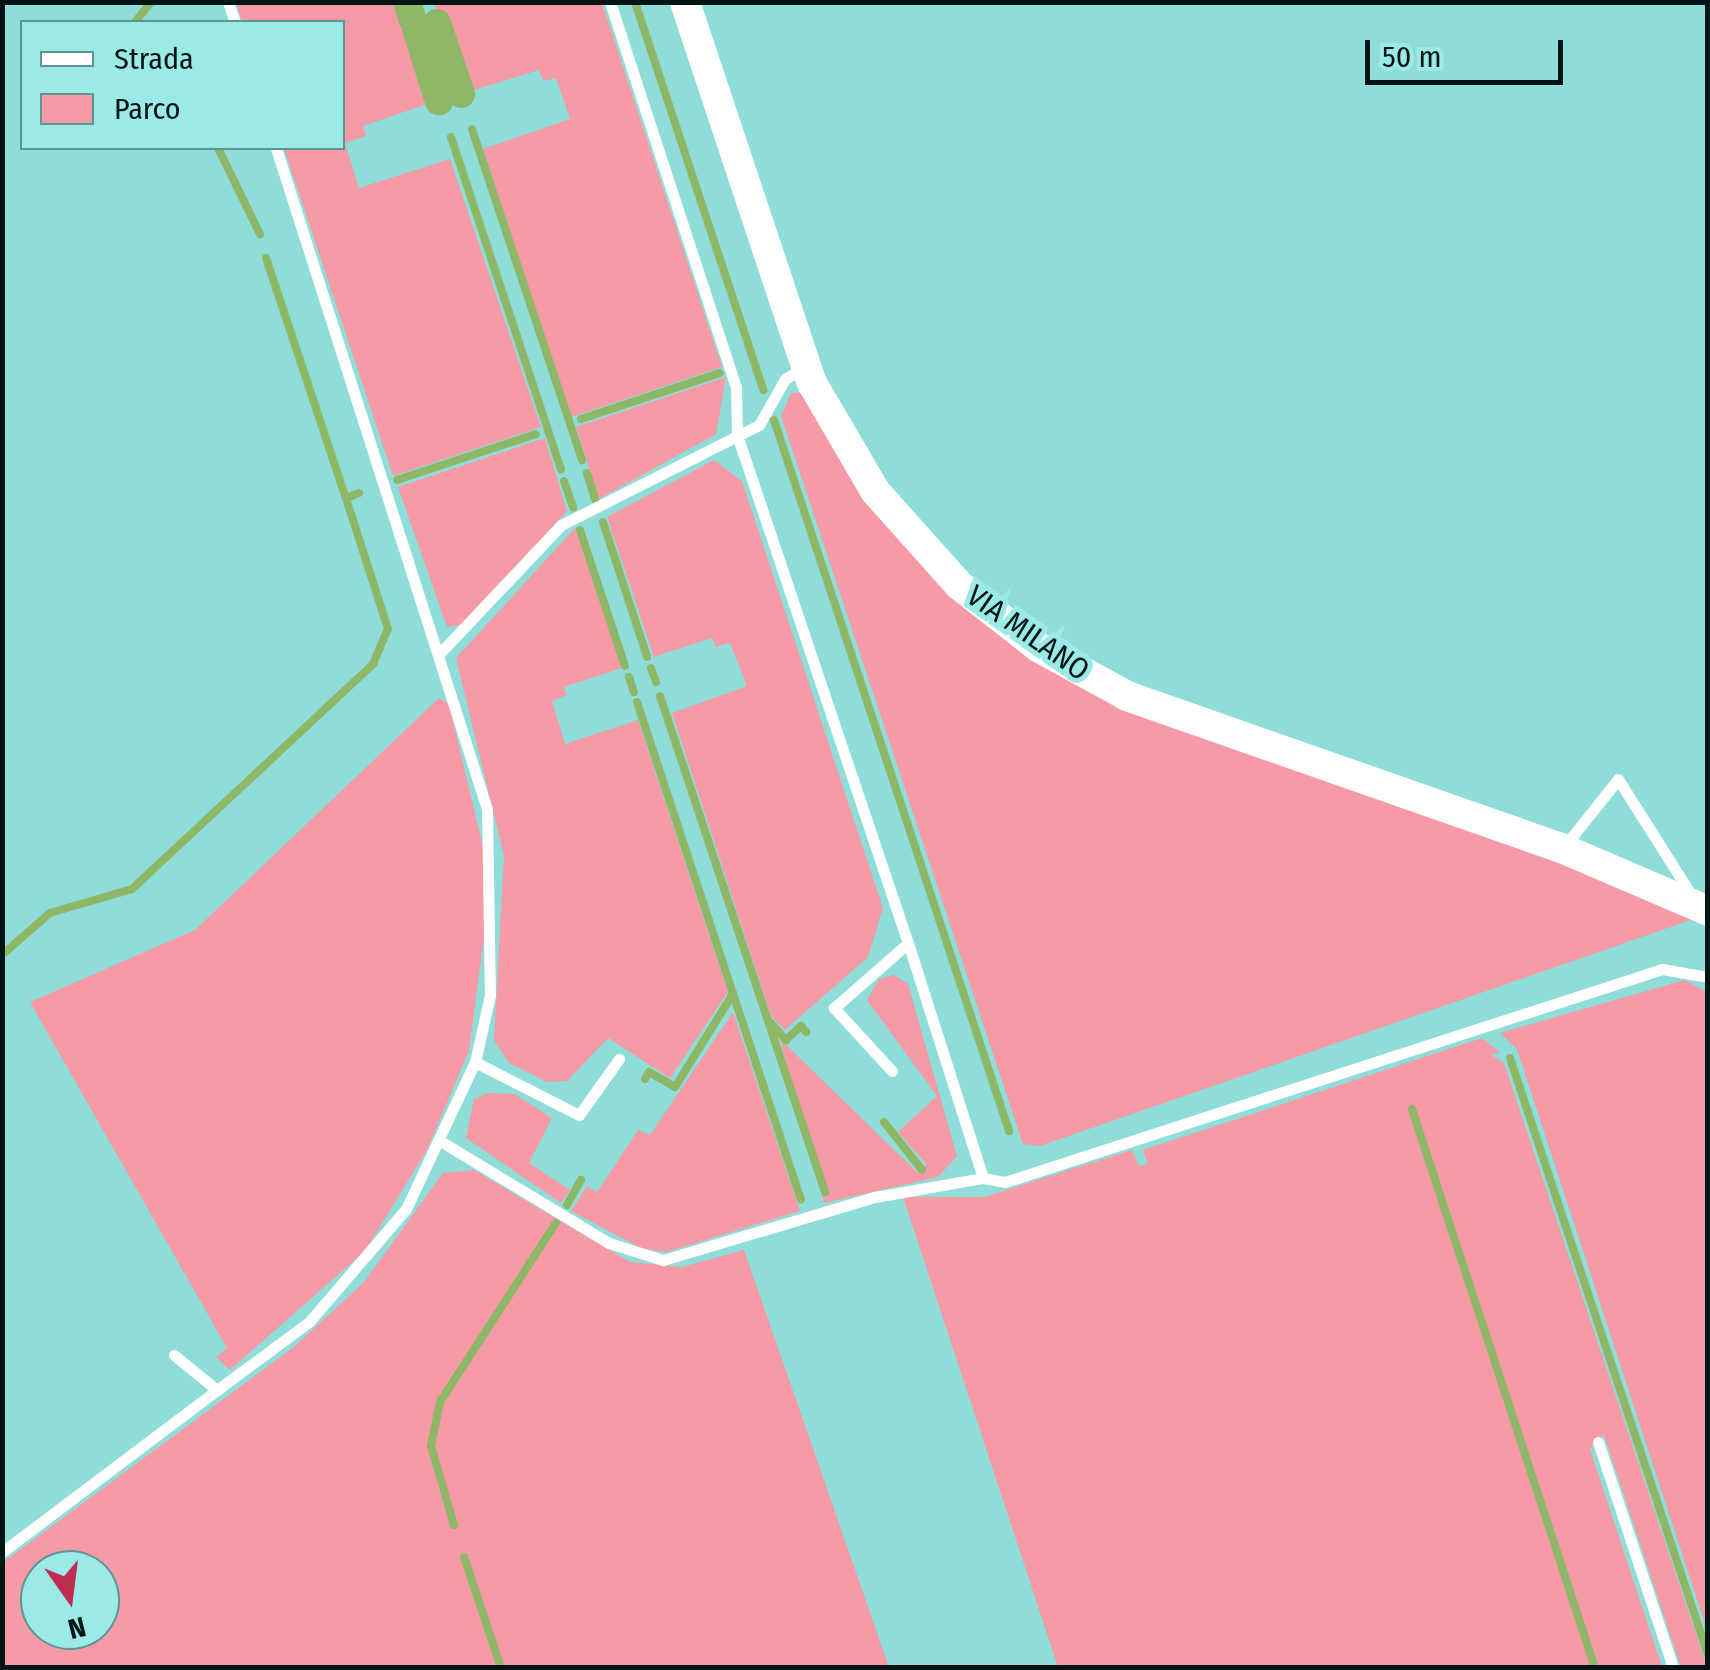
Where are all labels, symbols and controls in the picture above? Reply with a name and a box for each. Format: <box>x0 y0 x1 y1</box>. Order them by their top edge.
legend <box>20 20 345 150</box>
scale bar <box>1370 20 1568 82</box>
text: 50 m <box>1382 39 1442 75</box>
text: Strada <box>114 41 194 77</box>
text: Parco <box>114 91 181 127</box>
street label: VIA MILANO <box>960 578 1096 688</box>
north arrow <box>20 1550 120 1650</box>
text: N <box>65 1610 89 1646</box>

